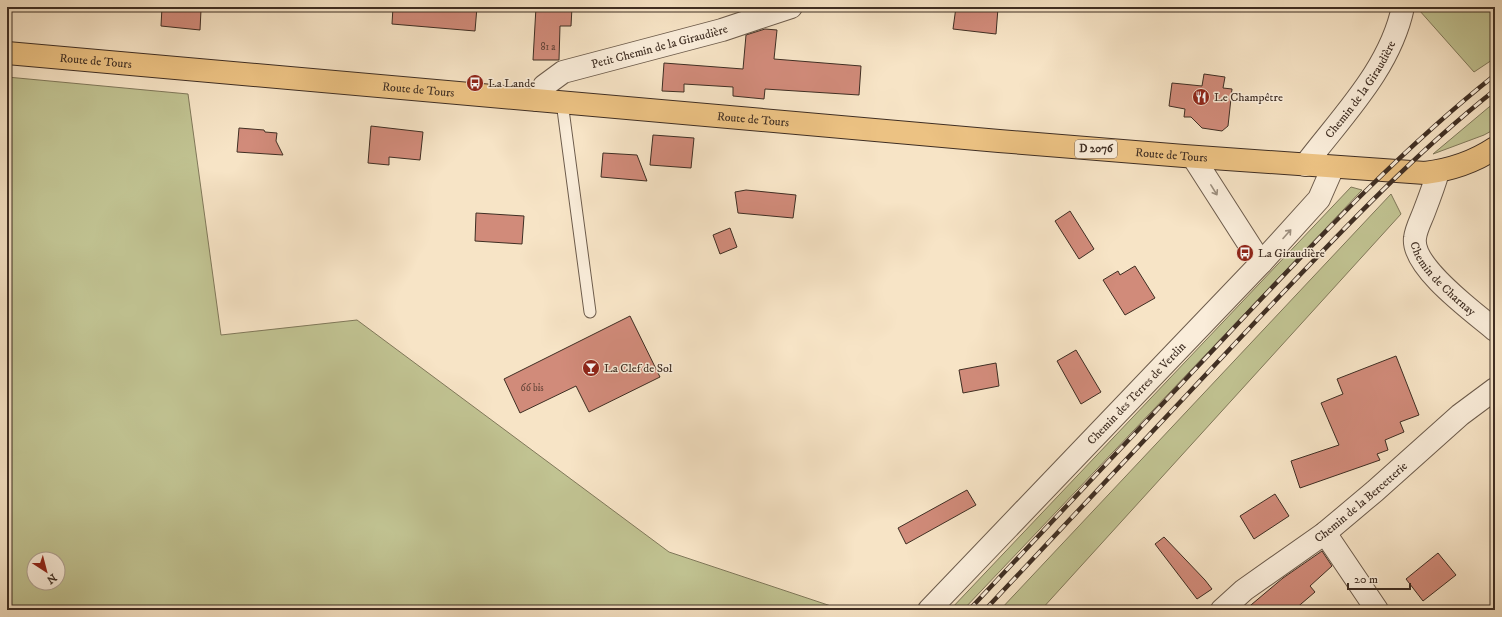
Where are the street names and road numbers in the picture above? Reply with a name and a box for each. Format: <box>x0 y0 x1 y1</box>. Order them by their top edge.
street label: Petit Chemin de la Giraudière <box>590 21 730 72</box>
street label: Chemin de la Giraudière <box>1322 38 1399 141</box>
street label: Route de Tours <box>59 50 132 72</box>
street label: Route de Tours <box>382 79 455 100</box>
street label: Route de Tours <box>716 109 790 130</box>
road number: D 2076 <box>1075 140 1117 158</box>
street label: Route de Tours <box>1135 145 1208 165</box>
street label: Chemin de Charnay <box>1407 240 1479 319</box>
street label: Chemin des Terres de Verdin <box>1084 338 1189 448</box>
street label: Chemin de la Bercetterie <box>1311 458 1410 546</box>

